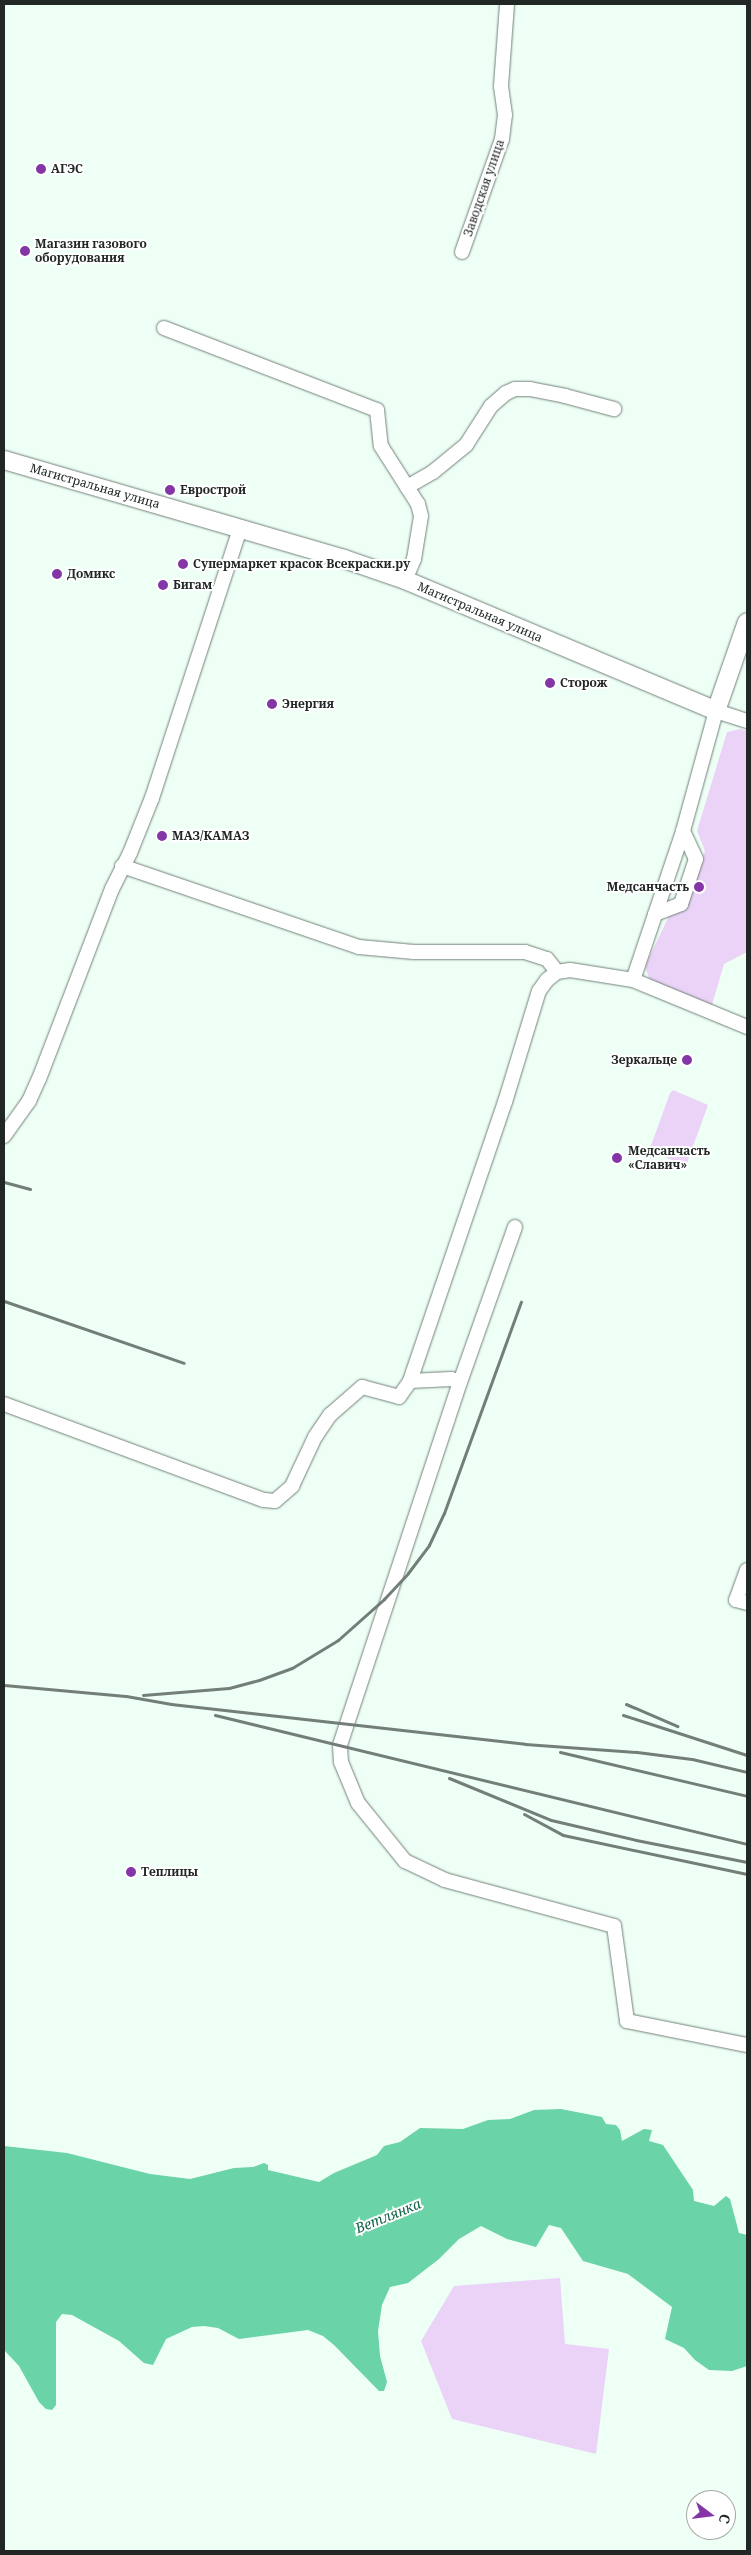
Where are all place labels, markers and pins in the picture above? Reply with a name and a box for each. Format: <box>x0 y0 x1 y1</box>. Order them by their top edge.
place label: АГЭС <box>51 162 83 176</box>
marker: АГЭС <box>35 163 47 175</box>
place label: Магазин газового оборудования <box>35 237 147 265</box>
marker: Магазин газового оборудования <box>19 245 31 257</box>
place label: Еврострой <box>180 483 246 497</box>
marker: Еврострой <box>164 484 176 496</box>
place label: Супермаркет красок Всекраски.ру <box>193 557 410 571</box>
marker: Супермаркет красок Всекраски.ру <box>177 558 189 570</box>
place label: Домикс <box>67 567 115 581</box>
marker: Домикс <box>51 568 63 580</box>
place label: Бигам <box>173 578 212 592</box>
marker: Бигам <box>157 579 169 591</box>
place label: Сторож <box>560 676 607 690</box>
marker: Сторож <box>544 677 556 689</box>
place label: Энергия <box>282 697 334 711</box>
marker: Энергия <box>266 698 278 710</box>
place label: МАЗ/КАМАЗ <box>172 829 249 843</box>
marker: МАЗ/КАМАЗ <box>156 830 168 842</box>
place label: Медсанчасть <box>607 880 689 894</box>
marker: Медсанчасть <box>693 881 705 893</box>
place label: Зеркальце <box>611 1053 677 1067</box>
marker: Зеркальце <box>681 1054 693 1066</box>
place label: Медсанчасть «Славич» <box>628 1144 710 1172</box>
marker: Медсанчасть «Славич» <box>610 1151 624 1165</box>
place label: Теплицы <box>141 1865 198 1879</box>
marker: Теплицы <box>125 1866 137 1878</box>

